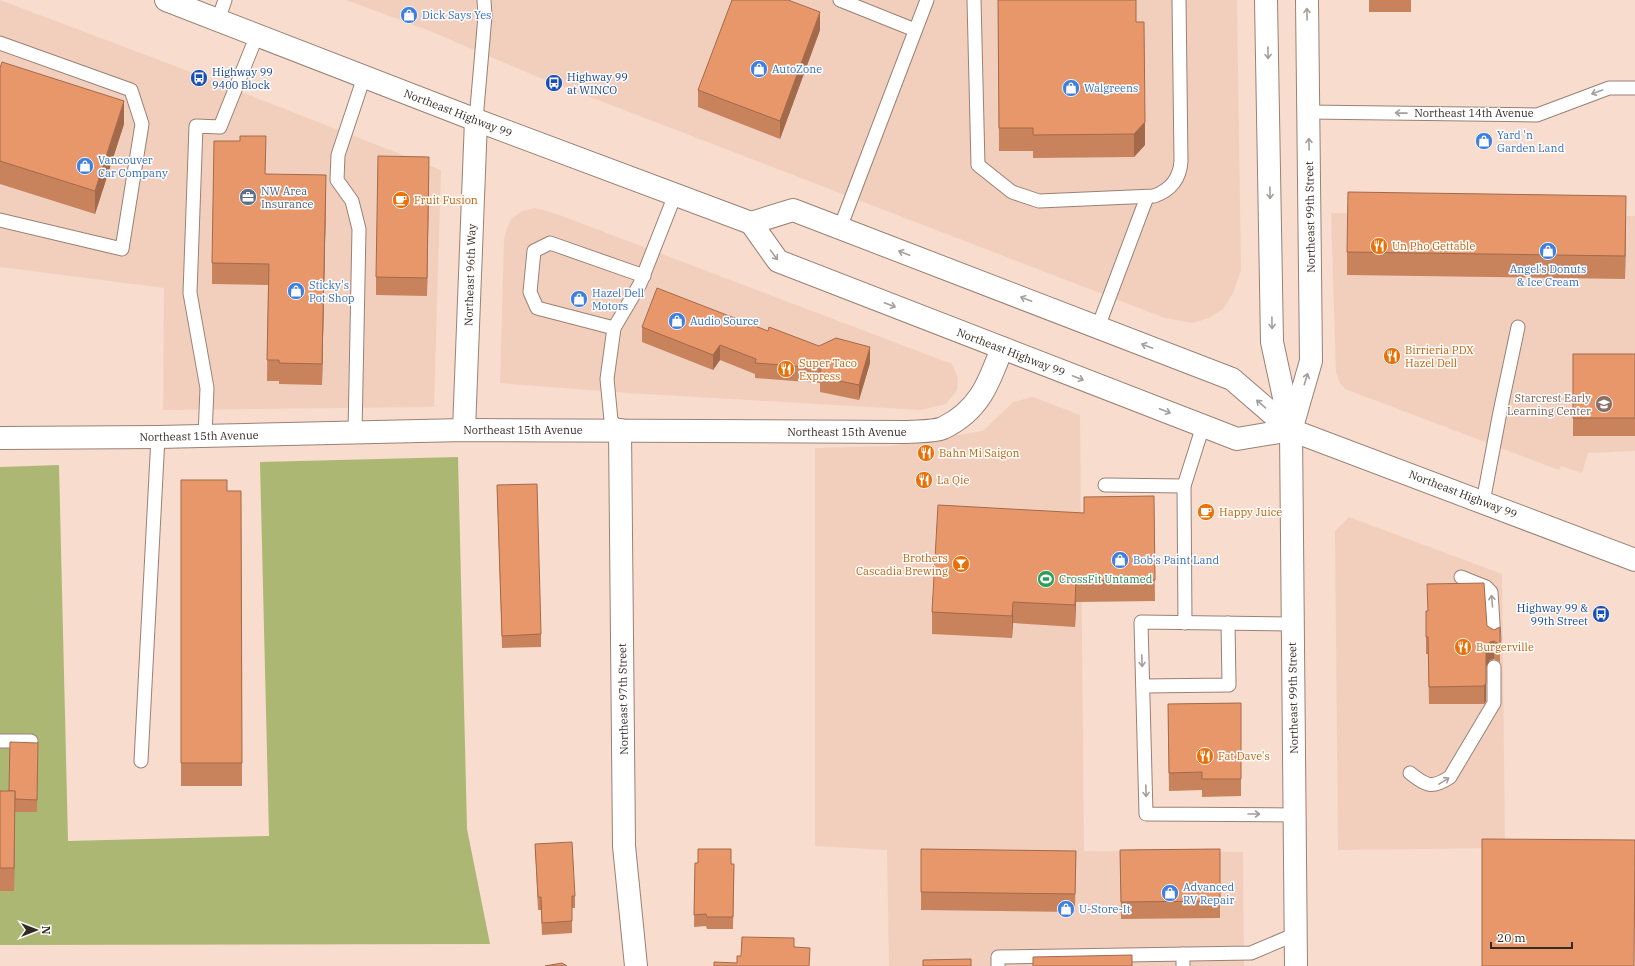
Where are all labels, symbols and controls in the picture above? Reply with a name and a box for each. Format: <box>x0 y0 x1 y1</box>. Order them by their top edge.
shop icon: Dick Says Yes <box>399 5 419 25</box>
place label: Dick Says Yes <box>422 8 491 22</box>
one-way arrow <box>1303 8 1311 21</box>
one-way arrow <box>1264 46 1271 59</box>
shop icon: AutoZone <box>749 59 769 79</box>
place label: AutoZone <box>772 62 822 76</box>
place label: Highway 99 9400 Block <box>212 65 273 92</box>
bus stop icon: Highway 99 9400 Block <box>189 68 209 88</box>
place label: Highway 99 at WINCO <box>567 70 628 97</box>
bus stop icon: Highway 99 at WINCO <box>544 73 564 93</box>
shop icon: Walgreens <box>1061 78 1081 98</box>
place label: Walgreens <box>1084 81 1138 95</box>
street label: Northeast Highway 99 <box>402 86 514 140</box>
one-way arrow <box>1591 89 1603 97</box>
street label: Northeast 14th Avenue <box>1414 106 1534 120</box>
one-way arrow <box>1395 109 1408 117</box>
place label: Yard 'n Garden Land <box>1497 128 1565 155</box>
shop icon: Yard 'n Garden Land <box>1474 131 1494 151</box>
one-way arrow <box>1305 138 1313 151</box>
place label: Vancouver Car Company <box>98 153 168 180</box>
shop icon: Vancouver Car Company <box>75 156 95 176</box>
street label: Northeast 99th Street <box>1302 161 1318 273</box>
place label: NW Area Insurance <box>261 184 313 211</box>
one-way arrow <box>1267 186 1274 199</box>
office icon: NW Area Insurance <box>238 187 258 207</box>
cafe icon: Fruit Fusion <box>391 190 411 210</box>
place label: Fruit Fusion <box>414 193 478 207</box>
street label: Northeast 96th Way <box>461 223 479 326</box>
restaurant icon: Un Pho Gettable <box>1369 236 1389 256</box>
place label: Un Pho Gettable <box>1392 239 1475 253</box>
shop icon: Angel’s Donuts & Ice Cream <box>1538 241 1558 261</box>
one-way arrow <box>899 248 911 256</box>
one-way arrow <box>769 249 778 260</box>
place label: Angel’s Donuts & Ice Cream <box>1510 262 1586 289</box>
place label: Sticky's Pot Shop <box>309 278 355 305</box>
shop icon: Sticky's Pot Shop <box>286 281 306 301</box>
place label: Hazel Dell Motors <box>592 286 644 313</box>
shop icon: Hazel Dell Motors <box>569 289 589 309</box>
one-way arrow <box>1020 295 1032 303</box>
one-way arrow <box>883 302 895 309</box>
shop icon: Audio Source <box>667 311 687 331</box>
place label: Audio Source <box>690 314 759 328</box>
one-way arrow <box>1268 316 1276 329</box>
street label: Northeast Highway 99 <box>955 325 1067 379</box>
one-way arrow <box>1142 341 1154 349</box>
place label: Birrieria PDX Hazel Dell <box>1405 343 1474 370</box>
restaurant icon: Birrieria PDX Hazel Dell <box>1382 346 1402 366</box>
place label: Super Taco Express <box>799 356 857 383</box>
restaurant icon: Super Taco Express <box>776 359 796 379</box>
one-way arrow <box>1303 373 1310 386</box>
one-way arrow <box>1072 374 1084 382</box>
place label: Starcrest Early Learning Center <box>1507 391 1591 418</box>
school or university icon: Starcrest Early Learning Center <box>1594 394 1614 414</box>
one-way arrow <box>1256 400 1267 409</box>
one-way arrow <box>1159 408 1171 416</box>
street label: Northeast 15th Avenue <box>463 423 583 437</box>
street label: Northeast 15th Avenue <box>787 425 907 439</box>
street label: Northeast 15th Avenue <box>139 428 259 444</box>
restaurant icon: Bahn Mi Saigon <box>916 443 936 463</box>
place label: Bahn Mi Saigon <box>939 446 1020 460</box>
street label: Northeast Highway 99 <box>1407 467 1519 521</box>
restaurant icon: La Qie <box>914 470 934 490</box>
place label: La Qie <box>937 473 969 487</box>
cafe icon: Happy Juice <box>1196 502 1216 522</box>
place label: Happy Juice <box>1219 505 1282 519</box>
shop icon: Bob's Paint Land <box>1110 550 1130 570</box>
place label: Brothers Cascadia Brewing <box>856 551 948 578</box>
place label: Bob's Paint Land <box>1133 553 1220 567</box>
bar icon: Brothers Cascadia Brewing <box>951 554 971 574</box>
sports icon: CrossFit Untamed <box>1036 569 1056 589</box>
place label: CrossFit Untamed <box>1059 572 1153 586</box>
one-way arrow <box>1489 595 1496 608</box>
place label: Highway 99 & 99th Street <box>1517 601 1588 628</box>
bus stop icon: Highway 99 & 99th Street <box>1591 604 1611 624</box>
restaurant icon: Burgerville <box>1453 637 1473 657</box>
place label: Burgerville <box>1476 640 1534 654</box>
street label: Northeast 99th Street <box>1285 642 1301 754</box>
street label: Northeast 97th Street <box>615 643 631 755</box>
one-way arrow <box>1138 654 1146 667</box>
restaurant icon: Fat Dave's <box>1195 746 1215 766</box>
place label: Fat Dave's <box>1218 749 1270 763</box>
one-way arrow <box>1438 777 1449 785</box>
one-way arrow <box>1142 784 1150 797</box>
one-way arrow <box>1247 811 1260 818</box>
place label: Advanced RV Repair <box>1183 880 1235 907</box>
shop icon: Advanced RV Repair <box>1160 883 1180 903</box>
shop icon: U-Store-It <box>1056 899 1076 919</box>
place label: U-Store-It <box>1079 902 1131 916</box>
north arrow <box>16 910 56 950</box>
scale bar <box>1491 924 1572 950</box>
text: N <box>39 926 53 935</box>
text: 20 m <box>1497 930 1526 945</box>

